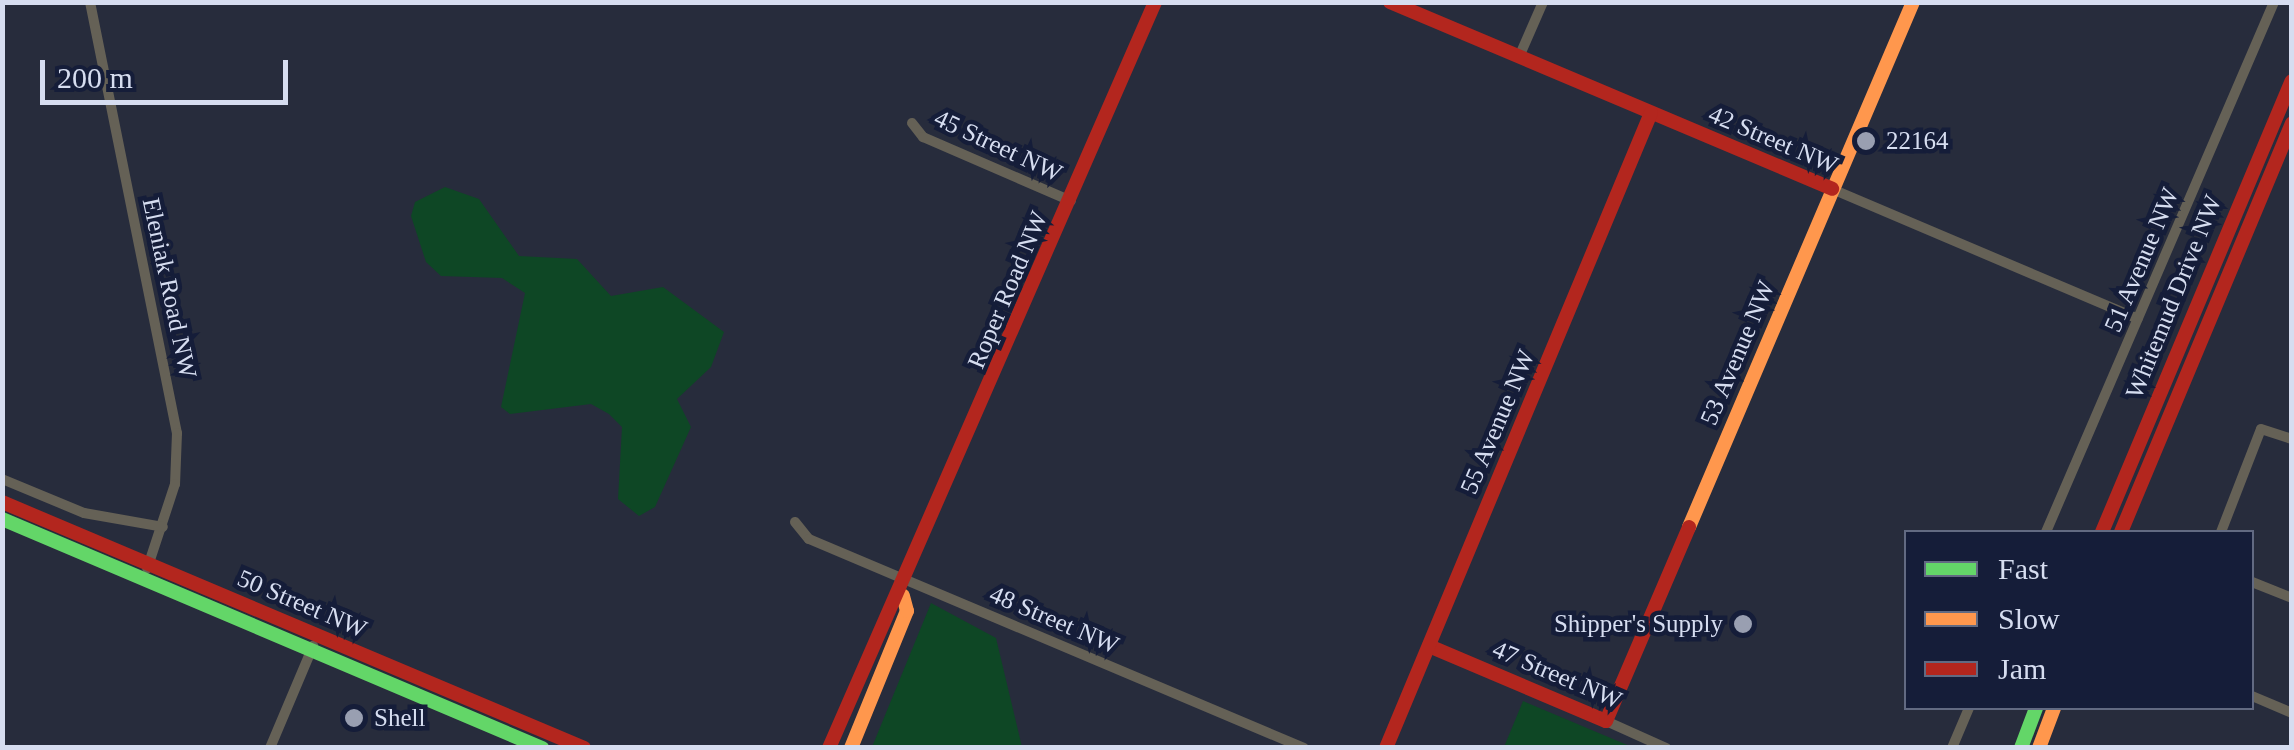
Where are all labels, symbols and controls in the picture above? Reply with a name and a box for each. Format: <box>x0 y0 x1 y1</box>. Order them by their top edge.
scale bar <box>45 40 292 102</box>
text: 200 m <box>57 61 133 94</box>
street label: 42 Street NW <box>1704 99 1842 181</box>
street label: 45 Street NW <box>929 103 1067 189</box>
place label: 22164 <box>1886 126 1948 156</box>
marker: 22164 <box>1855 130 1877 152</box>
street label: 51 Avenue NW <box>2098 183 2186 337</box>
street label: Whitemud Drive NW <box>2120 191 2228 403</box>
street label: Eleniak Road NW <box>135 195 203 381</box>
street label: Roper Road NW <box>961 207 1055 373</box>
street label: 53 Avenue NW <box>1694 276 1782 430</box>
street label: 55 Avenue NW <box>1454 345 1542 499</box>
legend <box>1904 530 2254 710</box>
text: Fast <box>1998 552 2048 585</box>
street label: 50 Street NW <box>233 563 371 645</box>
street label: 48 Street NW <box>985 579 1123 661</box>
text: Slow <box>1998 602 2060 635</box>
place label: Shipper's Supply <box>1554 609 1723 639</box>
marker: Shipper's Supply <box>1732 613 1754 635</box>
street label: 47 Street NW <box>1488 634 1626 716</box>
text: Jam <box>1998 652 2046 685</box>
place label: Shell <box>374 703 425 733</box>
marker: Shell <box>343 707 365 729</box>

